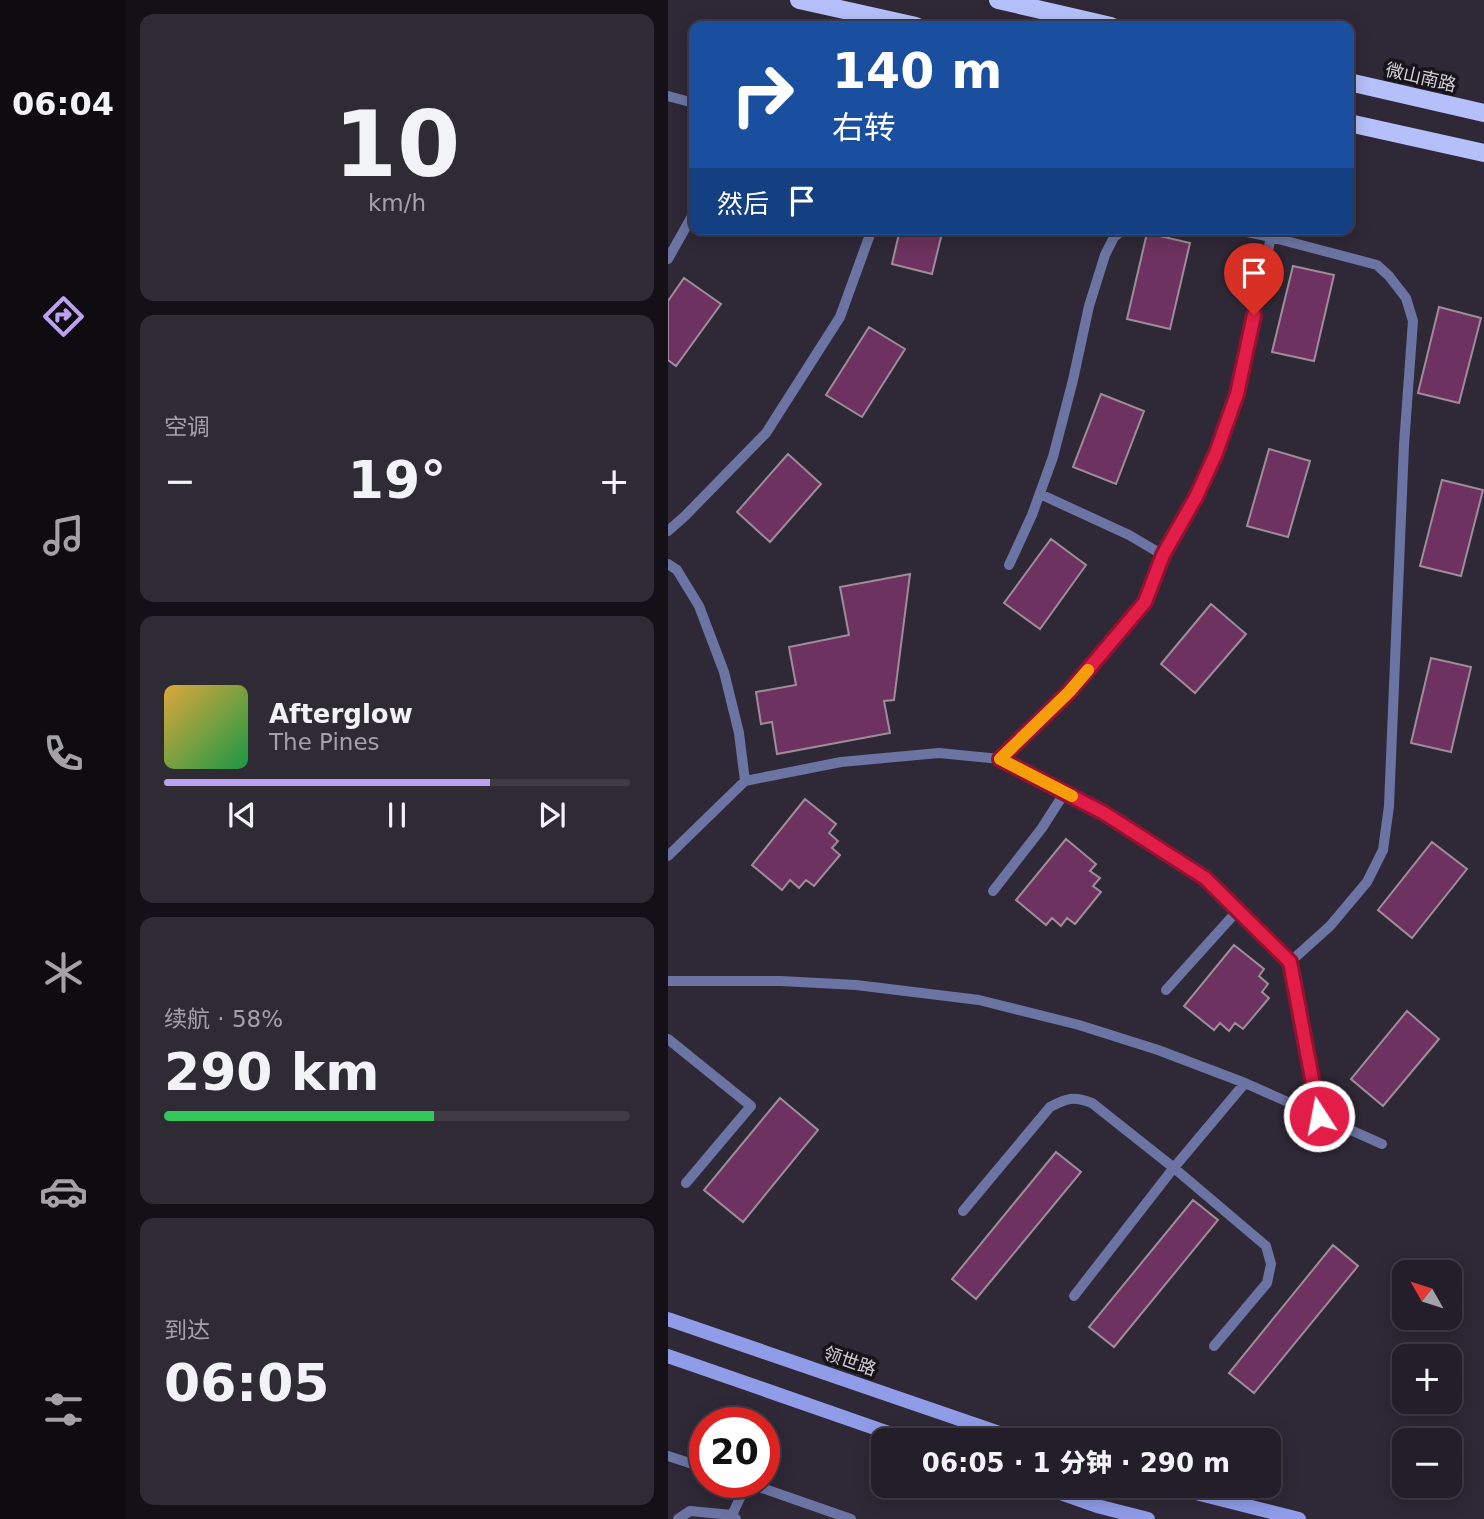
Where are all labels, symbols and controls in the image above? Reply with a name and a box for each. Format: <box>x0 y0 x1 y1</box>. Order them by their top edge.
text: 140 m <box>832 43 1002 100</box>
icon: right <box>717 49 808 140</box>
street label: 微山南路 <box>1384 59 1458 95</box>
text: 06:04 <box>12 85 114 123</box>
text: 10 <box>334 92 460 197</box>
text: 右转 <box>832 109 896 147</box>
icon: arrive <box>783 182 821 220</box>
text: 然后 <box>717 189 769 219</box>
text: km/h <box>368 190 426 216</box>
pin <box>1224 243 1284 315</box>
icon: arrive <box>1235 254 1273 292</box>
icon: directions <box>39 292 88 341</box>
text: 空调 <box>164 414 210 440</box>
text: 19° <box>348 450 446 510</box>
text: − <box>164 459 196 503</box>
text: + <box>598 459 630 503</box>
icon: music <box>39 511 88 560</box>
text: Afterglow <box>269 699 413 729</box>
icon: phone <box>39 729 88 778</box>
text: The Pines <box>269 729 380 755</box>
icon: previous <box>223 796 261 834</box>
icon: pause <box>378 796 416 834</box>
icon: next <box>533 796 571 834</box>
icon: climate <box>39 948 88 997</box>
text: 续航 · 58% <box>164 1006 283 1032</box>
text: 290 km <box>164 1042 379 1102</box>
position arrow <box>1282 1079 1356 1153</box>
icon: car <box>39 1167 88 1216</box>
north arrow <box>1392 1260 1462 1330</box>
map controls <box>1392 1260 1462 1498</box>
text: 到达 <box>164 1317 210 1343</box>
street label: 领世路 <box>821 1342 879 1380</box>
button: + <box>1392 1344 1462 1414</box>
text: 06:05 <box>164 1353 330 1413</box>
icon: filters <box>39 1385 88 1434</box>
speed limit sign: 20 <box>689 1407 780 1498</box>
button: − <box>1392 1428 1462 1498</box>
text: 06:05 · 1 分钟 · 290 m <box>922 1448 1230 1478</box>

